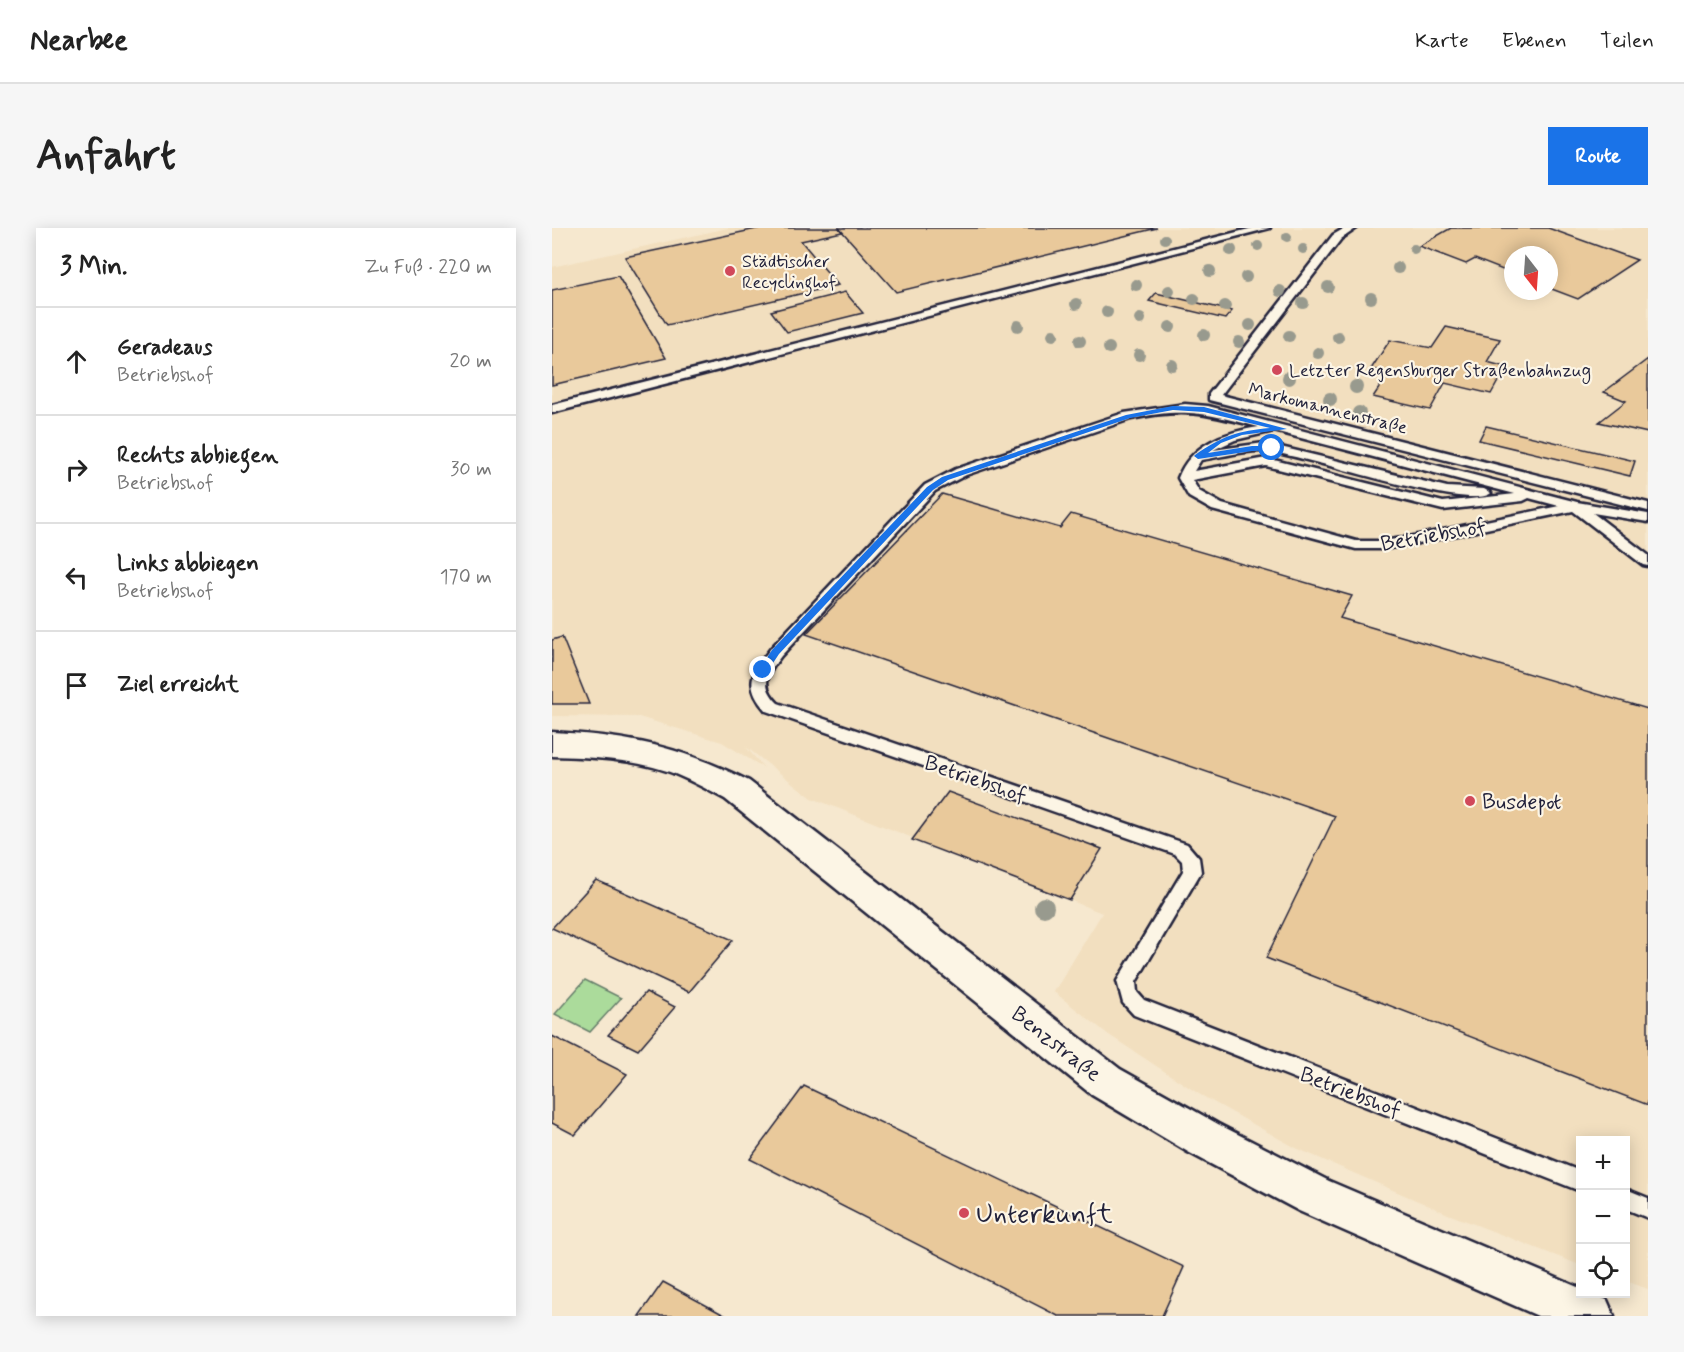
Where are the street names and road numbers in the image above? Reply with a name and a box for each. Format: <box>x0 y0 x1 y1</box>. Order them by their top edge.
street label: Markomannenstraße <box>1246 378 1410 440</box>
street label: Betriebshof <box>1379 513 1488 559</box>
street label: Betriebshof <box>921 749 1030 810</box>
street label: Benzstraße <box>1005 1001 1107 1089</box>
street label: Betriebshof <box>1296 1061 1405 1125</box>

